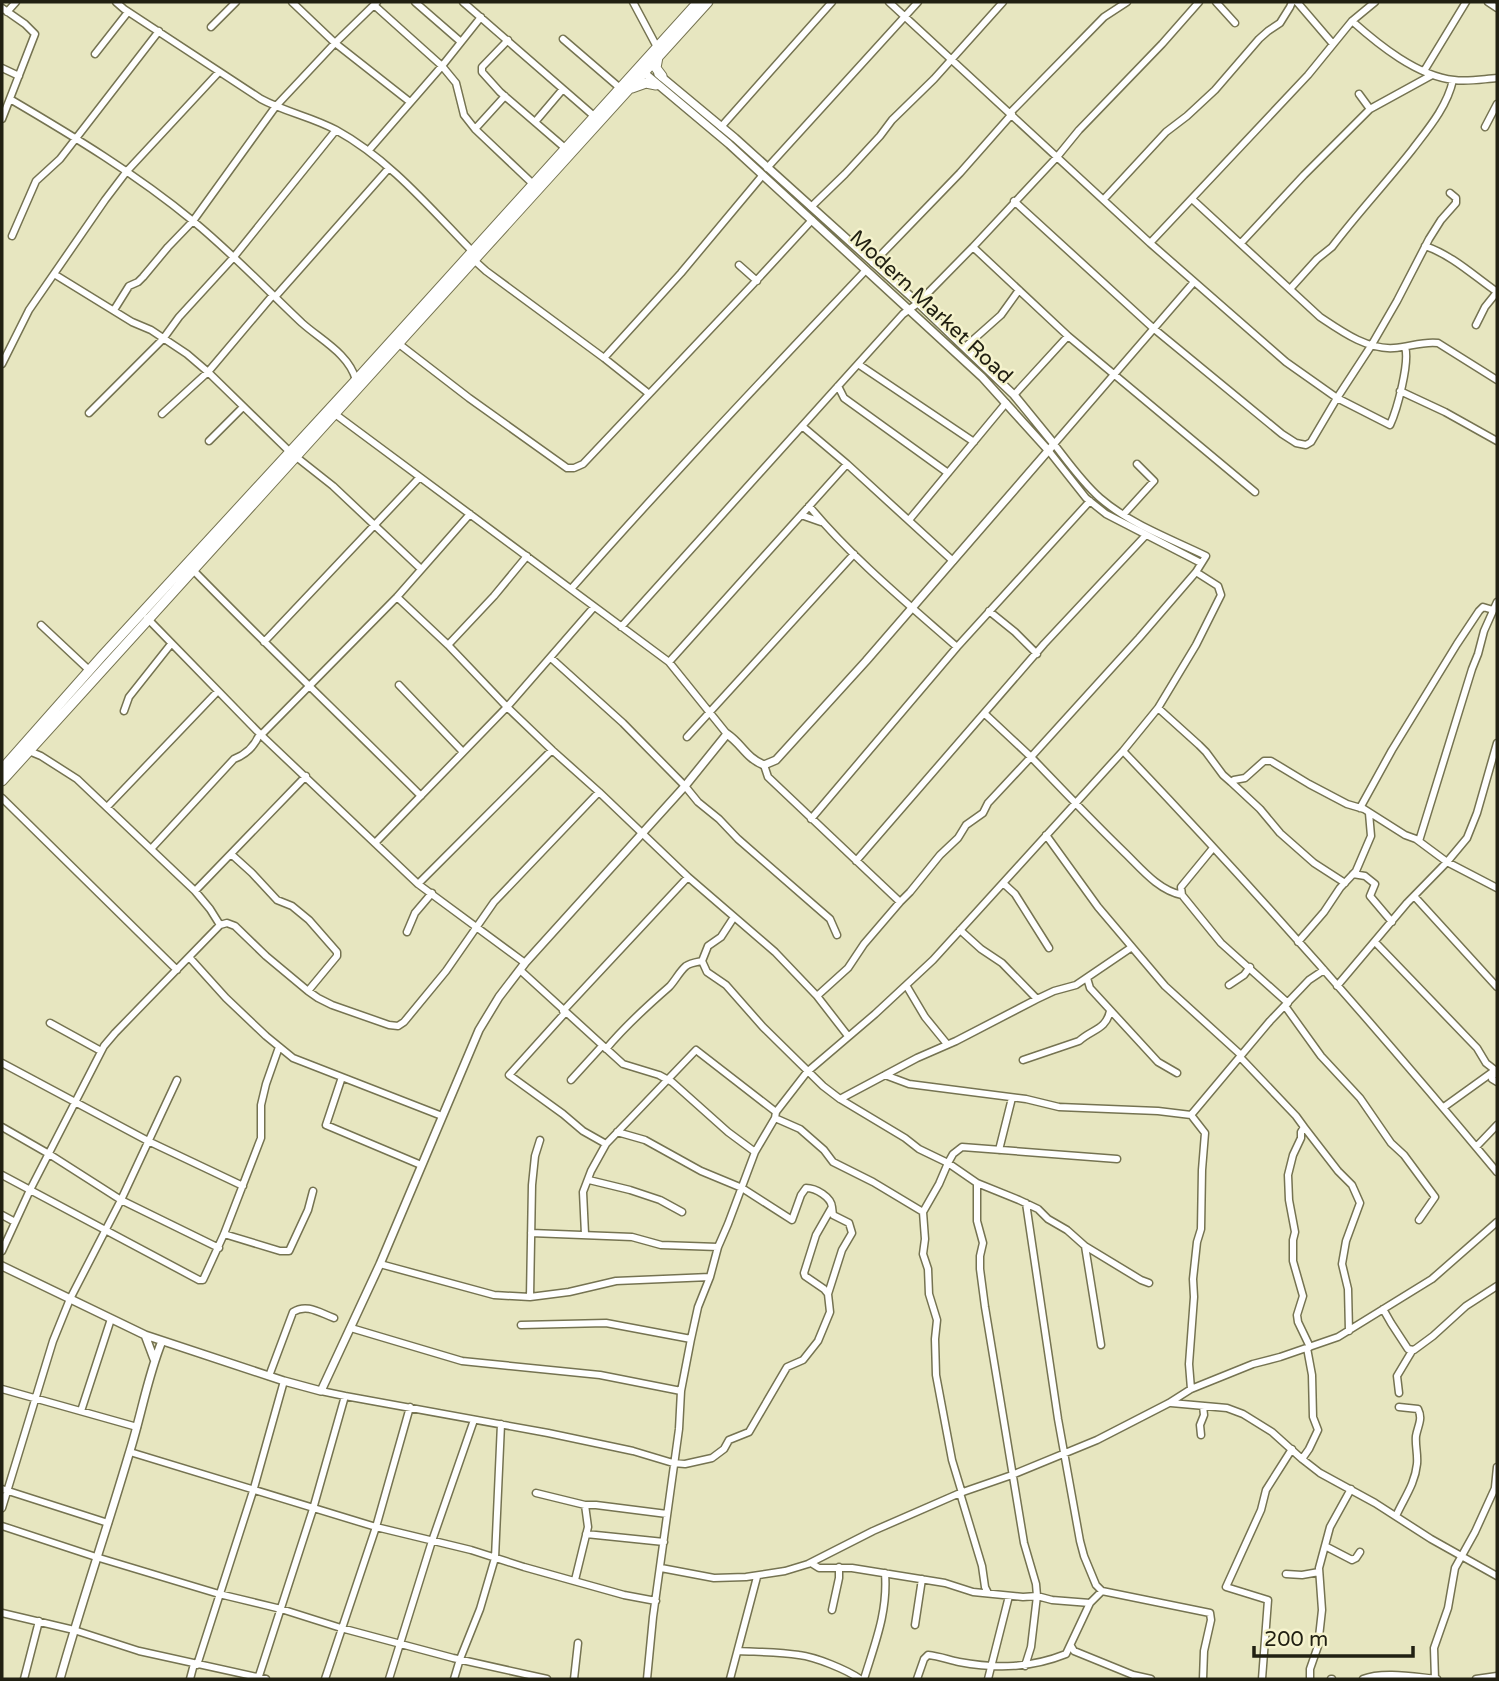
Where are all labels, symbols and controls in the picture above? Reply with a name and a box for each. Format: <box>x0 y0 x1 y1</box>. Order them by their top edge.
street label: Modern Market Road <box>844 225 1018 389</box>
scale bar <box>1254 1614 1413 1658</box>
text: 200 m <box>1264 1627 1328 1652</box>

